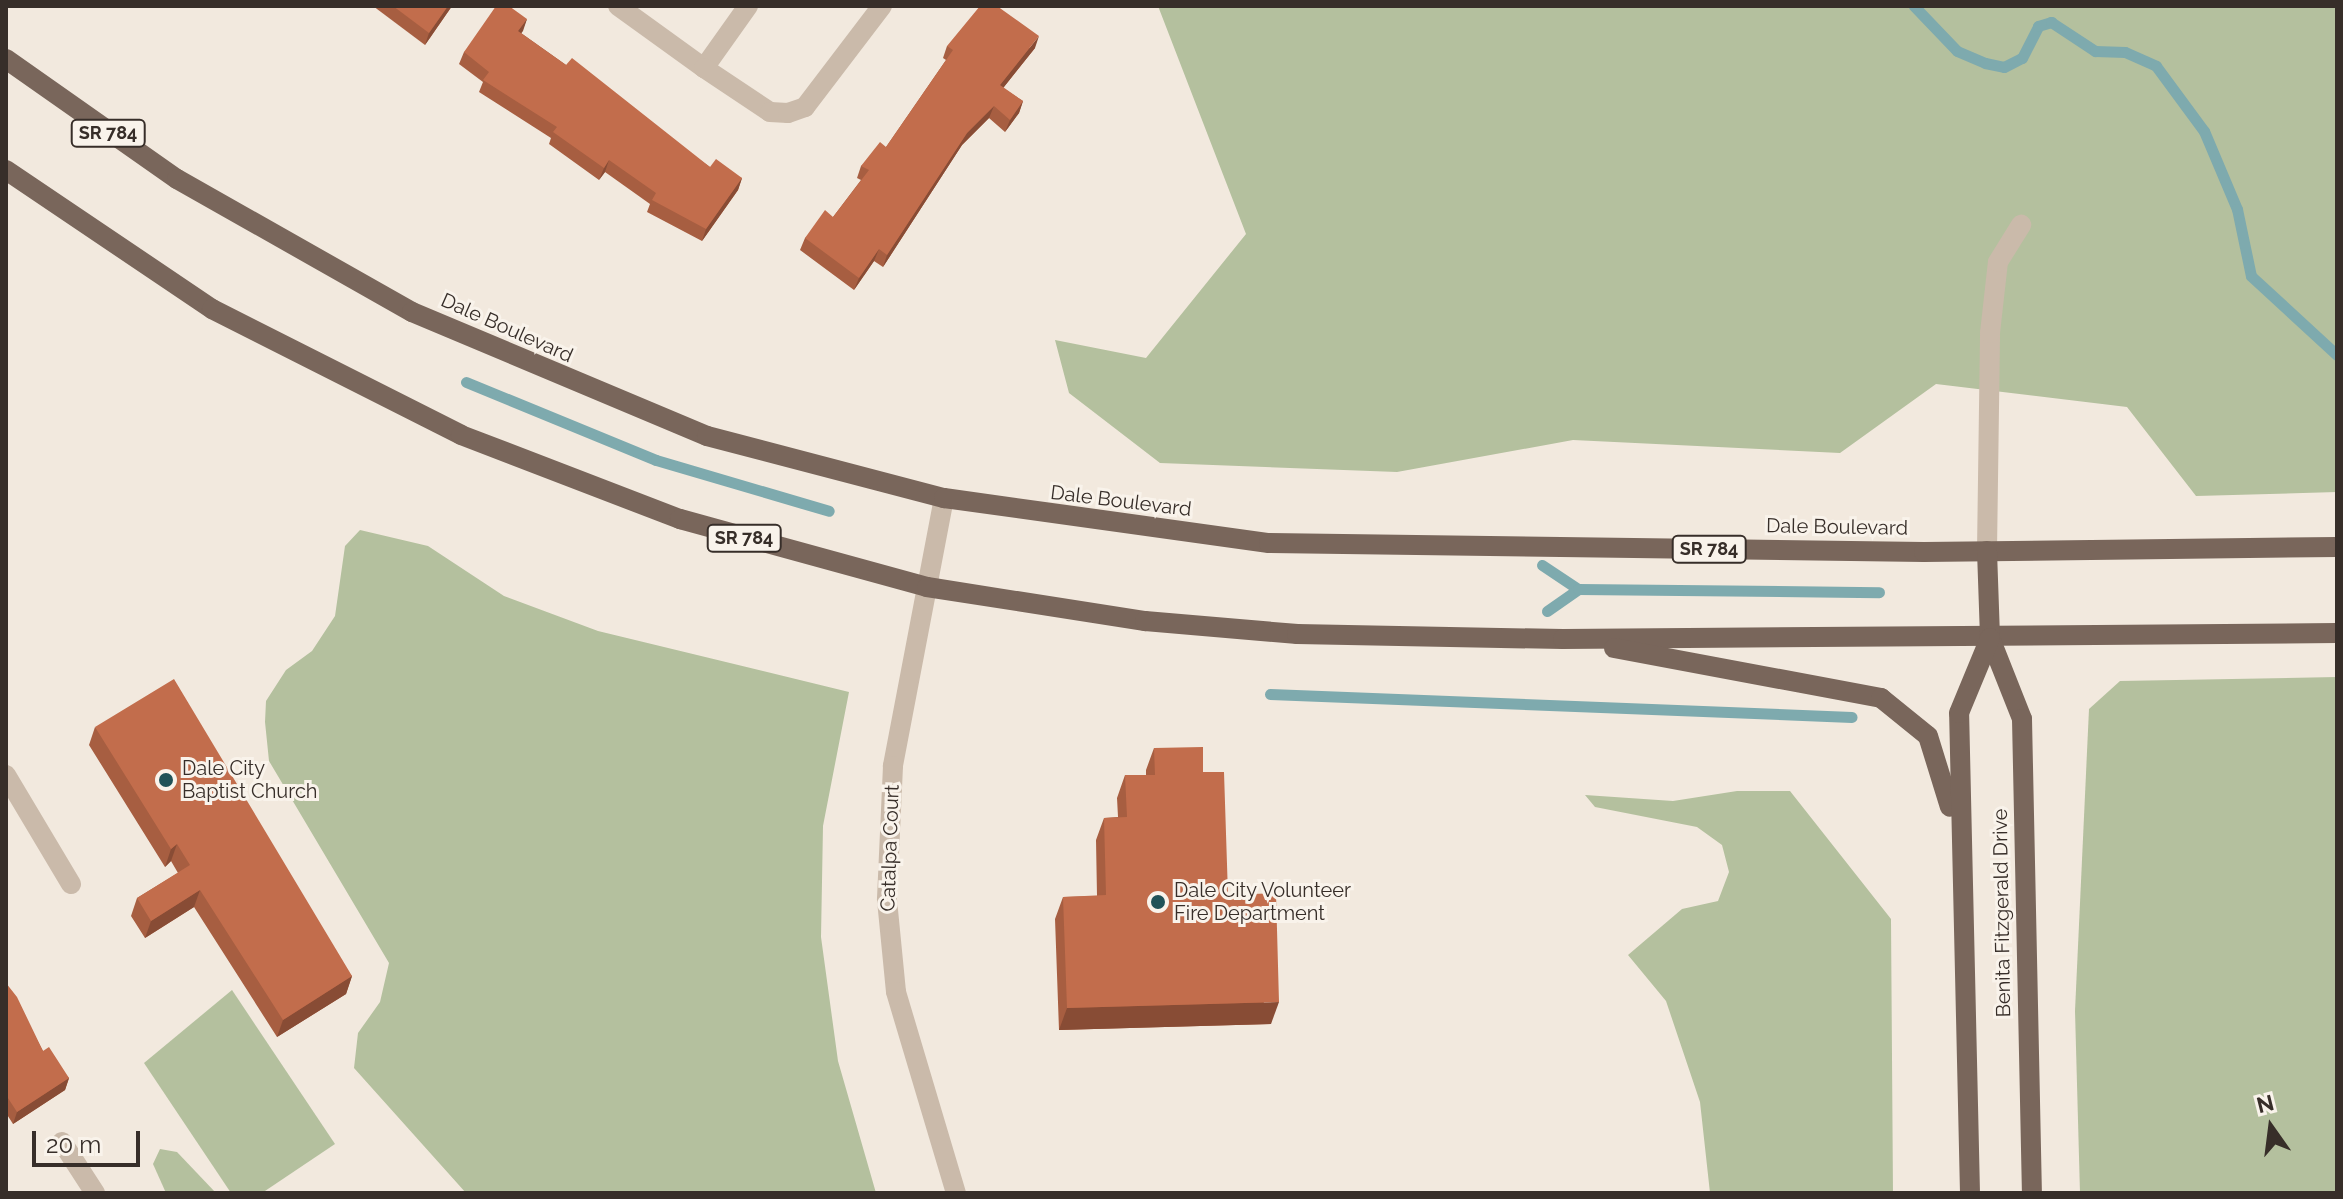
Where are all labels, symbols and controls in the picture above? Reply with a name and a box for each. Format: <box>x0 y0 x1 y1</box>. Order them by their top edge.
road number: SR 784 <box>70 119 146 147</box>
street label: Dale Boulevard <box>437 288 577 368</box>
street label: Dale Boulevard <box>1049 480 1193 522</box>
street label: Dale Boulevard <box>1766 514 1908 540</box>
road number: SR 784 <box>706 524 782 552</box>
road number: SR 784 <box>1671 535 1747 563</box>
place label: Dale City Baptist Church <box>182 756 318 803</box>
marker: Dale City Baptist Church <box>157 771 175 789</box>
street label: Catalpa Court <box>876 784 904 912</box>
street label: Benita Fitzgerald Drive <box>1988 808 2016 1018</box>
place label: Dale City Volunteer Fire Department <box>1174 878 1352 925</box>
marker: Dale City Volunteer Fire Department <box>1149 893 1167 911</box>
north arrow <box>2231 1087 2311 1167</box>
text: N <box>2254 1089 2276 1118</box>
scale bar <box>36 1115 144 1165</box>
text: 20 m <box>46 1130 101 1159</box>

